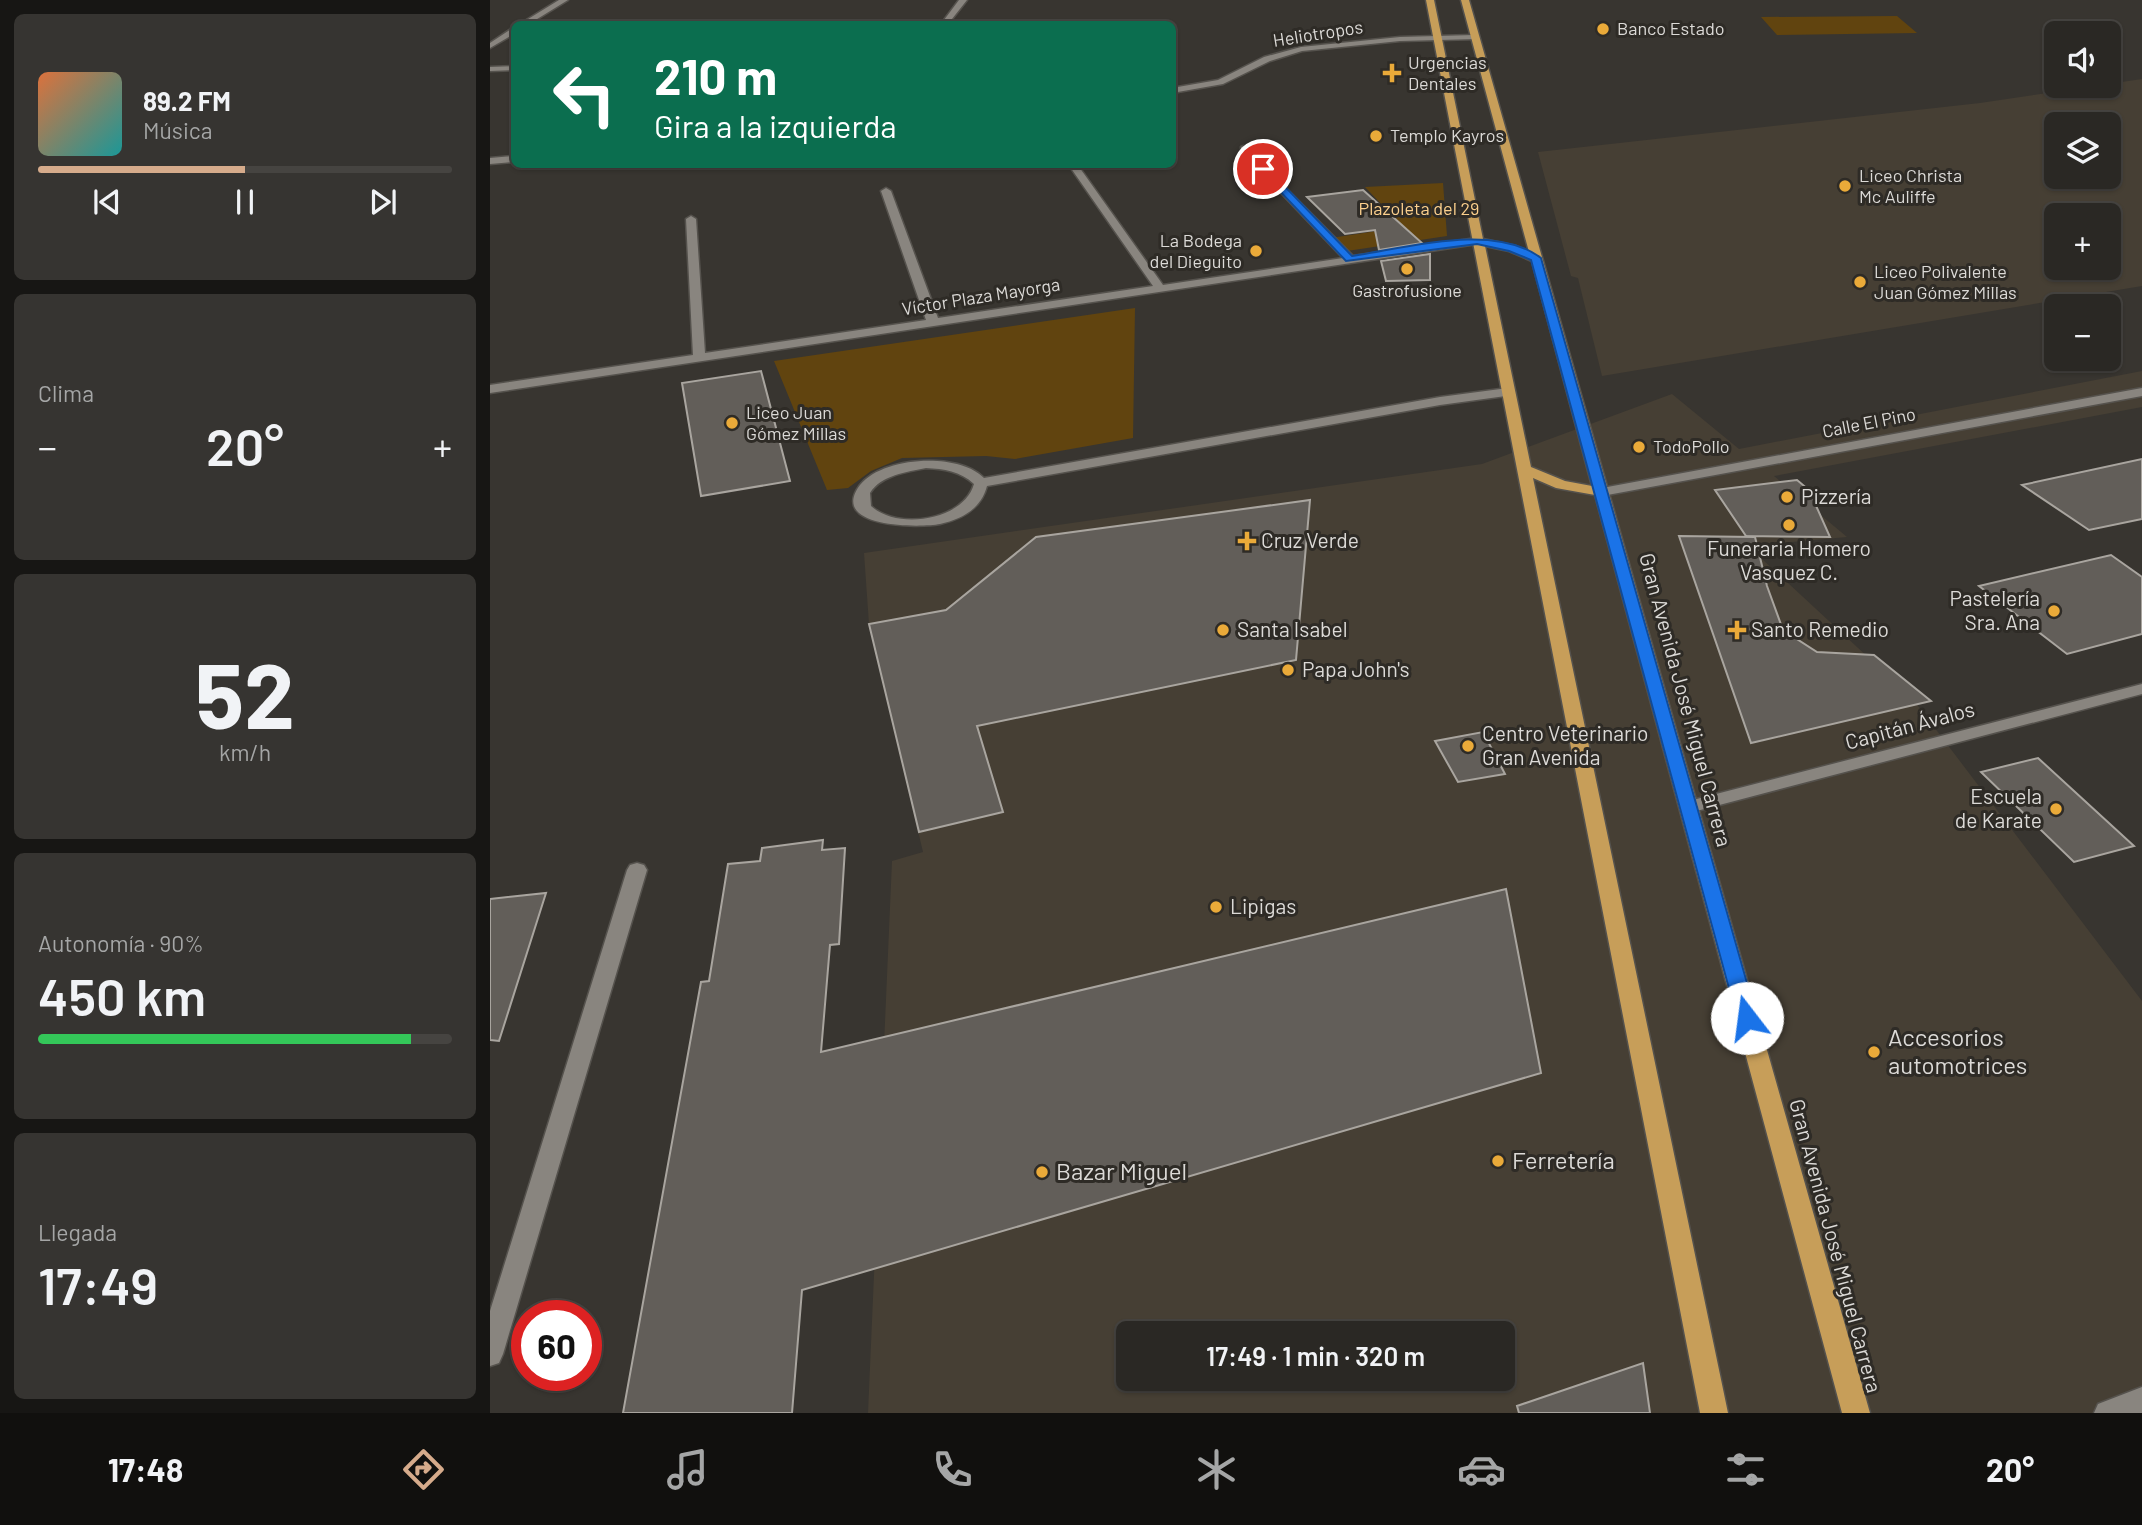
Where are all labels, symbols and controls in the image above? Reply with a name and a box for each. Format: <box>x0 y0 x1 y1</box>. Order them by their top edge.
street label: Heliotropos <box>1271 15 1364 51</box>
place label: Banco Estado <box>1617 17 1725 39</box>
marker: Banco Estado <box>1595 21 1611 37</box>
map controls <box>2044 21 2121 371</box>
button: sound <box>2044 21 2121 98</box>
text: 210 m <box>654 46 777 105</box>
icon: left <box>539 49 630 140</box>
place label: Urgencias Dentales <box>1408 51 1487 94</box>
marker: Urgencias Dentales <box>1382 63 1402 83</box>
text: 89.2 FM <box>143 85 231 116</box>
text: Gira a la izquierda <box>654 106 897 144</box>
button: layers <box>2044 112 2121 189</box>
text: Música <box>143 116 212 144</box>
place label: Templo Kayros <box>1390 124 1504 146</box>
marker: Templo Kayros <box>1368 128 1384 144</box>
pin <box>1233 139 1293 199</box>
icon: arrive <box>1244 150 1282 188</box>
place label: Liceo Christa Mc Auliffe <box>1859 164 1962 207</box>
marker: Liceo Christa Mc Auliffe <box>1837 178 1853 194</box>
icon: previous <box>88 183 126 221</box>
icon: pause <box>226 183 264 221</box>
icon: next <box>364 183 402 221</box>
park label: Plazoleta del 29 <box>1359 197 1479 219</box>
button: + <box>2044 203 2121 280</box>
place label: La Bodega del Dieguito <box>1150 229 1242 272</box>
marker: La Bodega del Dieguito <box>1248 243 1264 259</box>
place label: Liceo Polivalente Juan Gómez Millas <box>1874 260 2017 303</box>
marker: Gastrofusione <box>1399 261 1415 277</box>
street label: Víctor Plaza Mayorga <box>900 273 1061 319</box>
marker: Liceo Polivalente Juan Gómez Millas <box>1852 274 1868 290</box>
place label: Gastrofusione <box>1352 279 1462 301</box>
button: − <box>2044 294 2121 371</box>
text: Clima <box>38 379 94 407</box>
place label: Liceo Juan Gómez Millas <box>746 401 846 444</box>
street label: Calle El Pino <box>1820 402 1917 442</box>
text: 20° <box>206 414 284 476</box>
marker: Liceo Juan Gómez Millas <box>724 415 740 431</box>
text: − <box>38 423 57 469</box>
text: + <box>433 423 452 469</box>
place label: TodoPollo <box>1653 435 1730 457</box>
marker: TodoPollo <box>1631 439 1647 455</box>
place label: Pizzería <box>1801 483 1872 508</box>
marker: Pizzería <box>1779 489 1795 505</box>
marker: Funeraria Homero Vasquez C. <box>1781 517 1797 533</box>
place label: Cruz Verde <box>1261 527 1359 552</box>
marker: Cruz Verde <box>1239 533 1255 549</box>
place label: Funeraria Homero Vasquez C. <box>1707 535 1871 584</box>
street label: Gran Avenida José Miguel Carrera <box>1635 550 1738 849</box>
place label: Pastelería Sra. Ana <box>1949 585 2040 634</box>
marker: Pastelería Sra. Ana <box>2046 603 2062 619</box>
place label: Santa Isabel <box>1237 616 1347 641</box>
place label: Santo Remedio <box>1751 616 1889 641</box>
marker: Santa Isabel <box>1215 622 1231 638</box>
marker: Santo Remedio <box>1729 622 1745 638</box>
text: 52 <box>195 638 295 747</box>
place label: Papa John's <box>1302 656 1410 681</box>
marker: Papa John's <box>1280 662 1296 678</box>
street label: Capitán Ávalos <box>1842 695 1977 754</box>
place label: Centro Veterinario Gran Avenida <box>1482 720 1648 769</box>
text: km/h <box>219 738 271 766</box>
marker: Centro Veterinario Gran Avenida <box>1460 738 1476 754</box>
place label: Escuela de Karate <box>1955 783 2042 832</box>
marker: Escuela de Karate <box>2048 801 2064 817</box>
place label: Lipigas <box>1230 893 1296 918</box>
marker: Lipigas <box>1208 899 1224 915</box>
text: Autonomía · 90% <box>38 929 204 957</box>
text: 450 km <box>38 964 206 1026</box>
position arrow <box>1710 981 1784 1055</box>
place label: Accesorios automotrices <box>1888 1022 2027 1079</box>
marker: Accesorios automotrices <box>1866 1044 1882 1060</box>
street label: Gran Avenida José Miguel Carrera <box>1785 1096 1888 1395</box>
place label: Ferretería <box>1512 1145 1615 1174</box>
marker: Ferretería <box>1490 1153 1506 1169</box>
place label: Bazar Miguel <box>1056 1156 1187 1185</box>
marker: Bazar Miguel <box>1034 1164 1050 1180</box>
text: Llegada <box>38 1218 117 1246</box>
text: 17:49 <box>38 1253 158 1315</box>
speed limit sign: 60 <box>511 1300 602 1391</box>
text: 17:49 · 1 min · 320 m <box>1206 1340 1425 1371</box>
icon: directions <box>399 1445 448 1494</box>
icon: music <box>663 1445 712 1494</box>
icon: phone <box>928 1445 977 1494</box>
icon: climate <box>1192 1445 1241 1494</box>
icon: car <box>1457 1445 1506 1494</box>
icon: filters <box>1721 1445 1770 1494</box>
text: 17:48 <box>108 1450 183 1488</box>
text: 20° <box>1986 1450 2034 1488</box>

